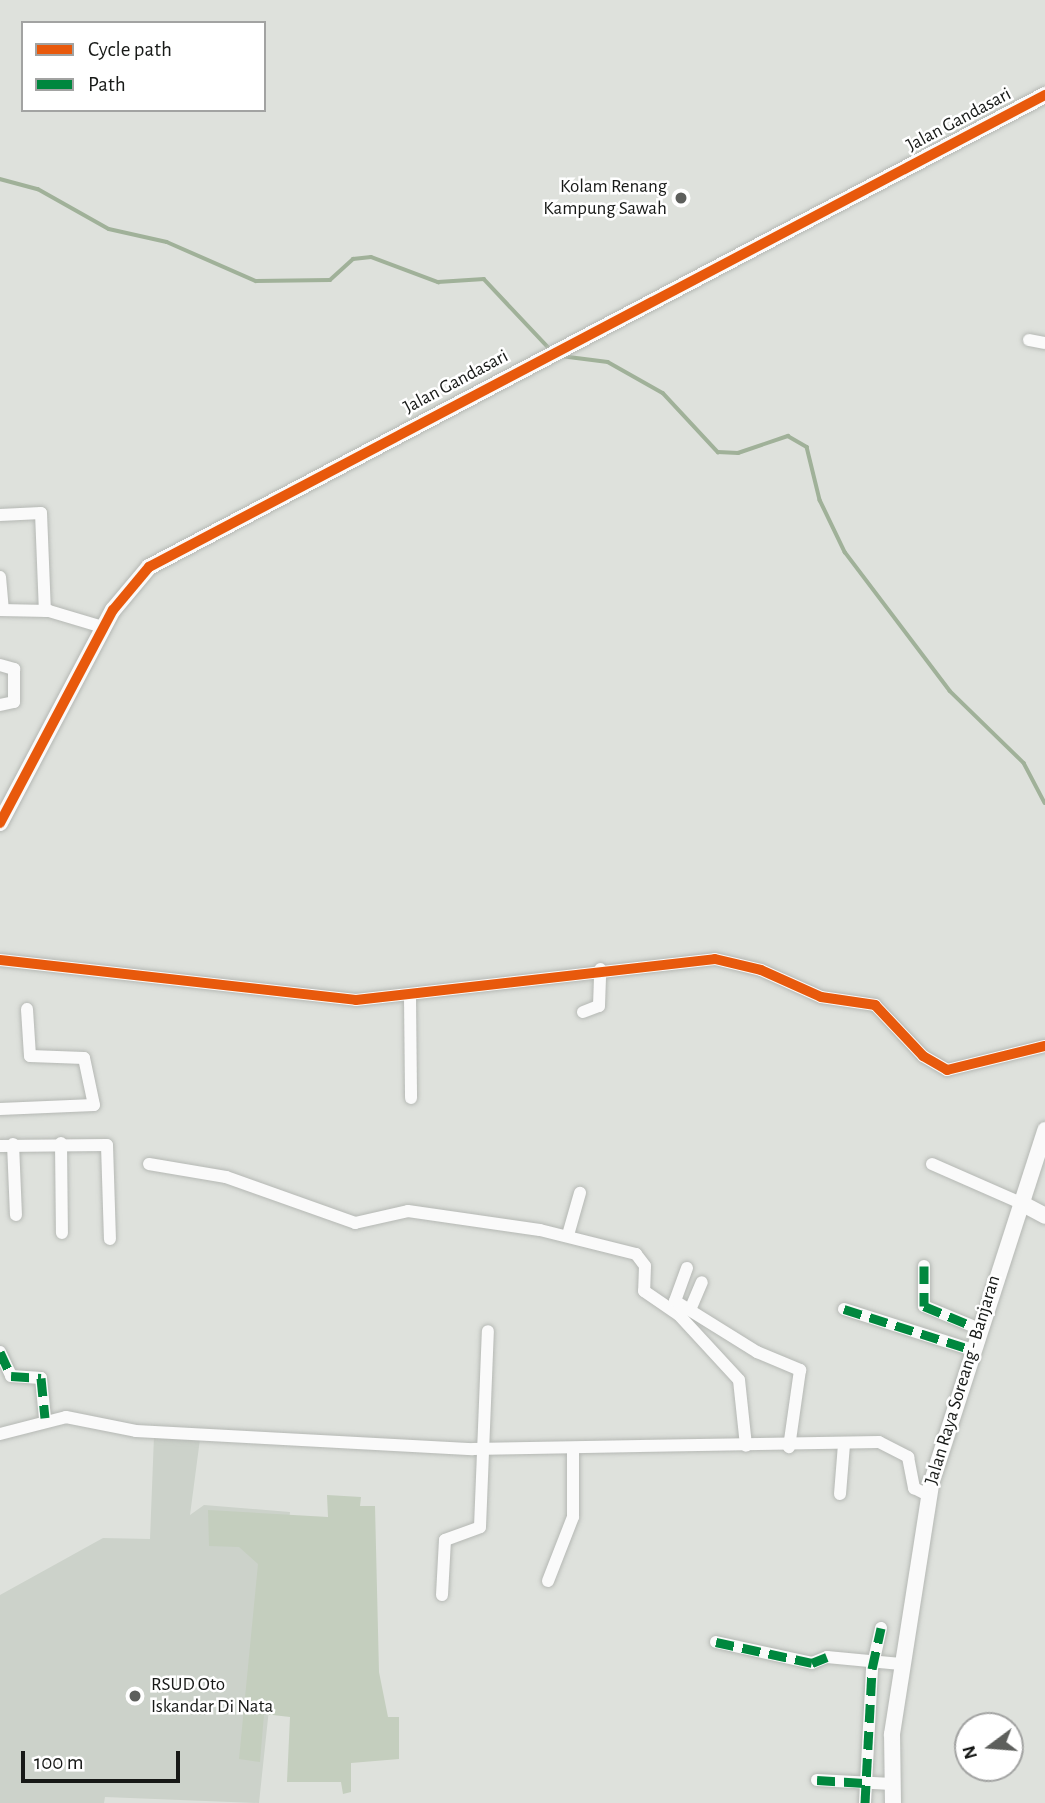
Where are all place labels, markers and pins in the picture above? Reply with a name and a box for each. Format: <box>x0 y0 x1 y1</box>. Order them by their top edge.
place label: Kolam Renang Kampung Sawah <box>543 176 667 220</box>
marker: Kolam Renang Kampung Sawah <box>673 190 689 206</box>
place label: RSUD Oto Iskandar Di Nata <box>151 1674 273 1718</box>
marker: RSUD Oto Iskandar Di Nata <box>125 1686 145 1706</box>

